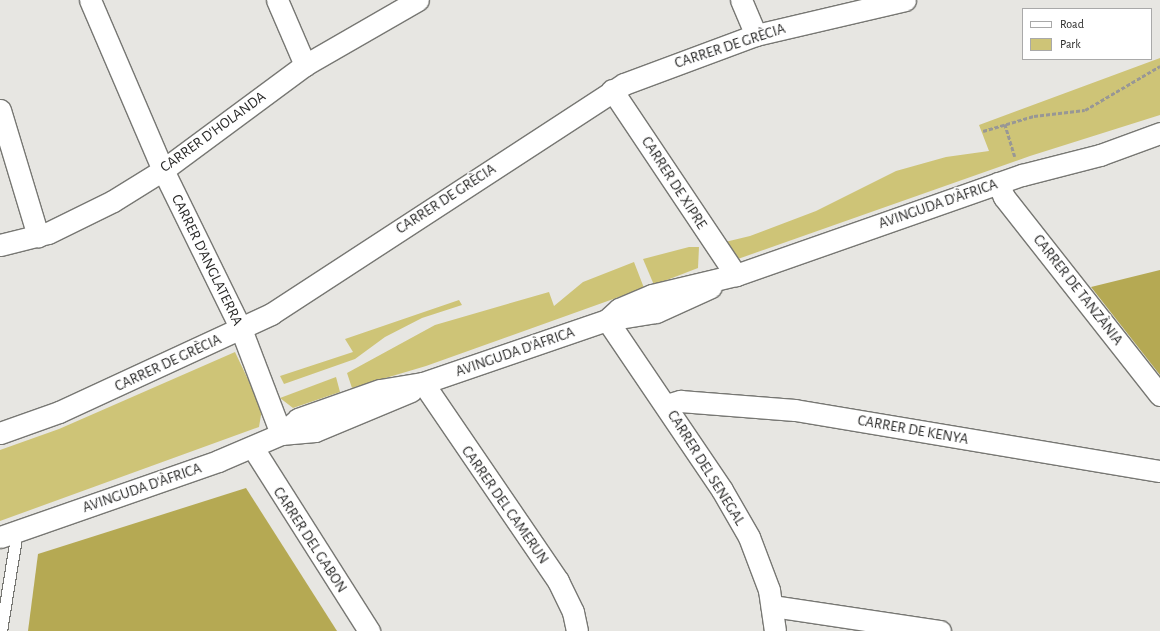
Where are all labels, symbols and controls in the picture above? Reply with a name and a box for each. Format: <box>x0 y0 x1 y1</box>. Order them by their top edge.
legend <box>1022 8 1152 60</box>
text: Road <box>1060 18 1084 30</box>
street label: CARRER DE GRÈCIA <box>672 20 788 72</box>
text: Park <box>1060 38 1081 50</box>
street label: CARRER D'HOLANDA <box>157 88 269 176</box>
street label: CARRER DE XIPRE <box>637 133 711 233</box>
street label: CARRER DE GRÈCIA <box>393 160 499 238</box>
street label: AVINGUDA D'ÀFRICA <box>876 175 1000 233</box>
street label: CARRER D'ANGLATERRA <box>167 191 247 329</box>
street label: CARRER DE TANZÀNIA <box>1029 231 1127 349</box>
street label: AVINGUDA D'ÀFRICA <box>453 323 577 381</box>
street label: CARRER DE GRÈCIA <box>112 330 224 396</box>
street label: CARRER DEL SENEGAL <box>663 407 749 529</box>
street label: CARRER DE KENYA <box>856 411 970 449</box>
street label: CARRER DEL CAMERUN <box>457 443 553 567</box>
street label: AVINGUDA D'ÀFRICA <box>80 459 204 517</box>
street label: CARRER DEL GABON <box>269 484 351 596</box>

